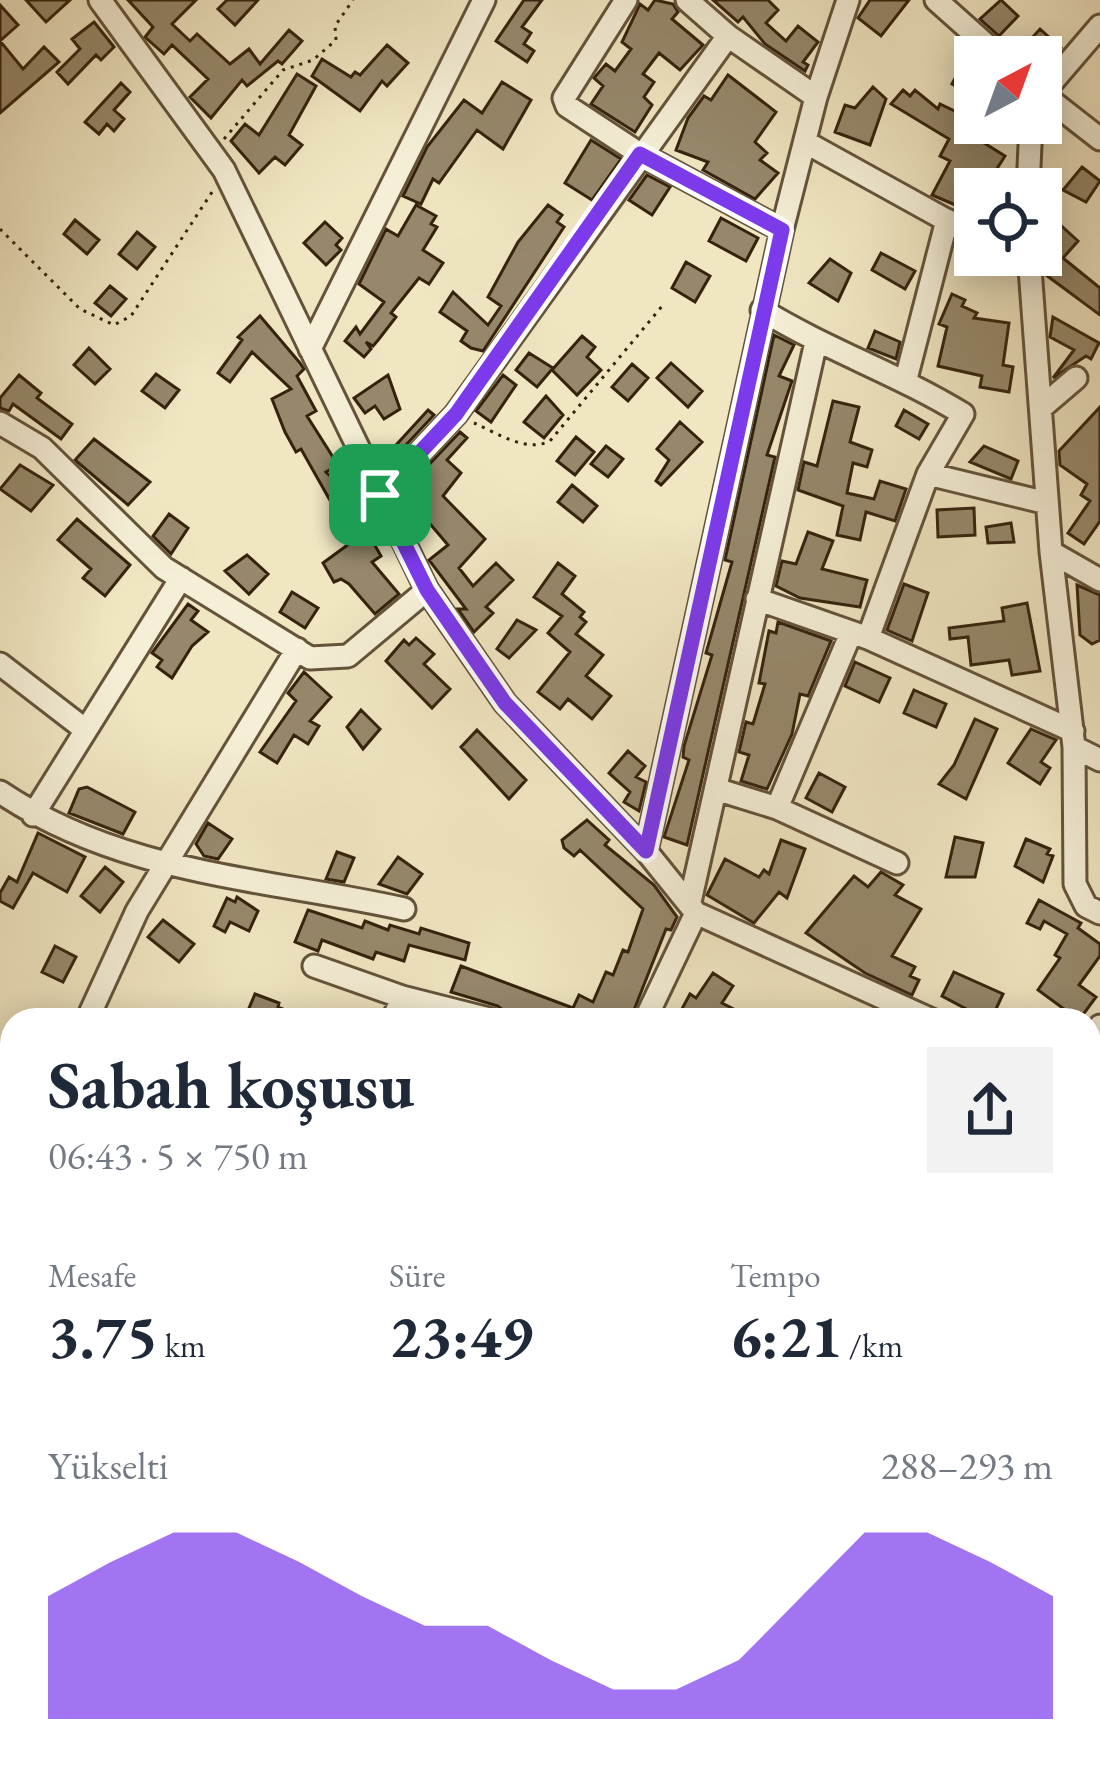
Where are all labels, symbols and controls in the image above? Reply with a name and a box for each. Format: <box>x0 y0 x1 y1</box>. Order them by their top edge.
north arrow <box>954 36 1062 144</box>
map controls <box>954 36 1062 276</box>
button: locate <box>954 168 1062 276</box>
pin <box>329 444 431 546</box>
icon: arrive <box>347 462 413 528</box>
text: Sabah koşusu <box>48 1042 415 1128</box>
button: share <box>927 1047 1053 1173</box>
text: 06:43 · 5 × 750 m <box>48 1130 308 1181</box>
text: Mesafe <box>48 1254 136 1297</box>
text: Süre <box>389 1254 446 1297</box>
text: Tempo <box>730 1254 821 1297</box>
text: 3.75 <box>48 1297 158 1375</box>
text: 23:49 <box>389 1297 533 1375</box>
text: 6:21 <box>730 1297 842 1375</box>
text: km <box>158 1324 206 1367</box>
text: /km <box>842 1324 903 1367</box>
text: Yükselti <box>48 1440 168 1491</box>
text: 288–293 m <box>881 1440 1053 1491</box>

